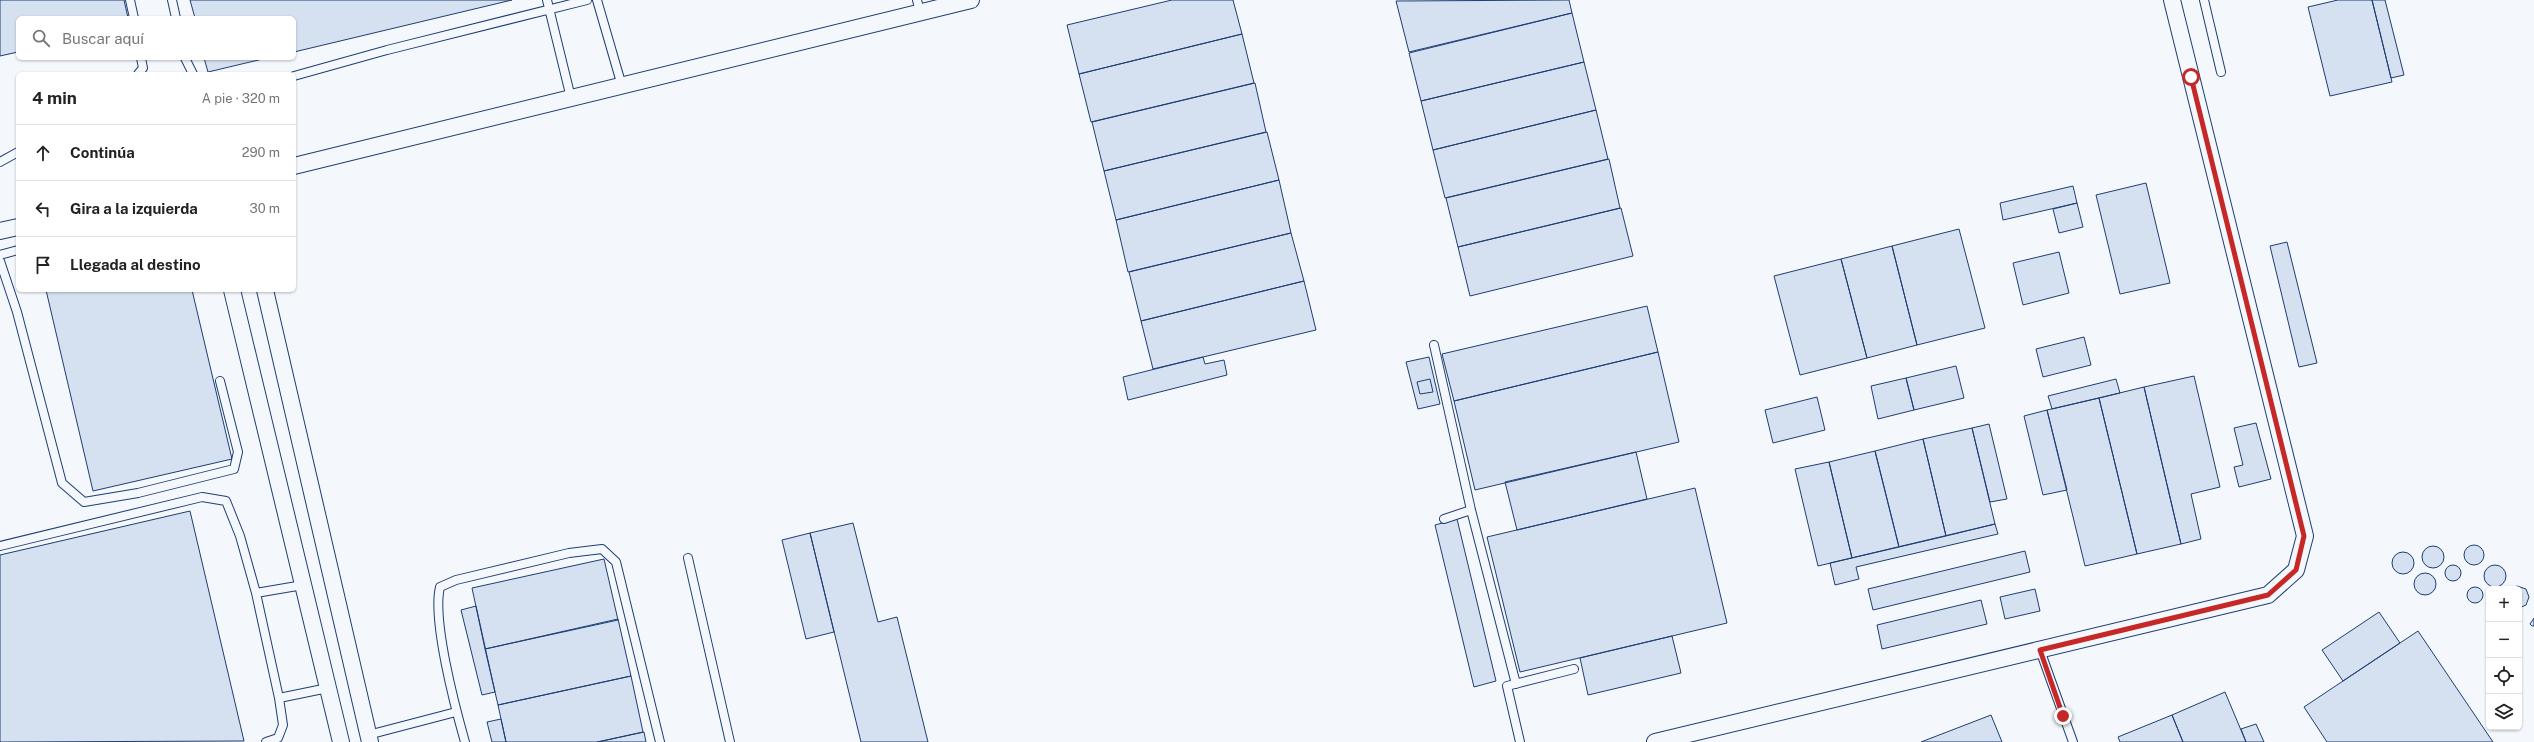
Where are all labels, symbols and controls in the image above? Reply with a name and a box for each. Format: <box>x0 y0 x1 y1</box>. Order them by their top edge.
search box <box>16 16 296 60</box>
icon: search <box>30 27 52 49</box>
text: Buscar aquí <box>62 30 144 47</box>
route start <box>2182 68 2200 86</box>
text: 4 min <box>32 88 77 108</box>
text: A pie · 320 m <box>202 91 280 106</box>
icon: ahead <box>32 142 54 164</box>
text: Continúa <box>70 144 135 161</box>
text: 290 m <box>242 145 280 160</box>
icon: left <box>32 198 54 220</box>
text: Gira a la izquierda <box>70 200 198 217</box>
text: 30 m <box>250 201 280 216</box>
icon: arrive <box>32 254 54 276</box>
text: Llegada al destino <box>70 256 201 273</box>
map controls <box>2486 586 2522 730</box>
button: + <box>2486 586 2522 622</box>
button: − <box>2486 622 2522 658</box>
button: locate <box>2486 658 2522 694</box>
button: layers <box>2486 694 2522 730</box>
route end <box>2054 707 2072 725</box>

